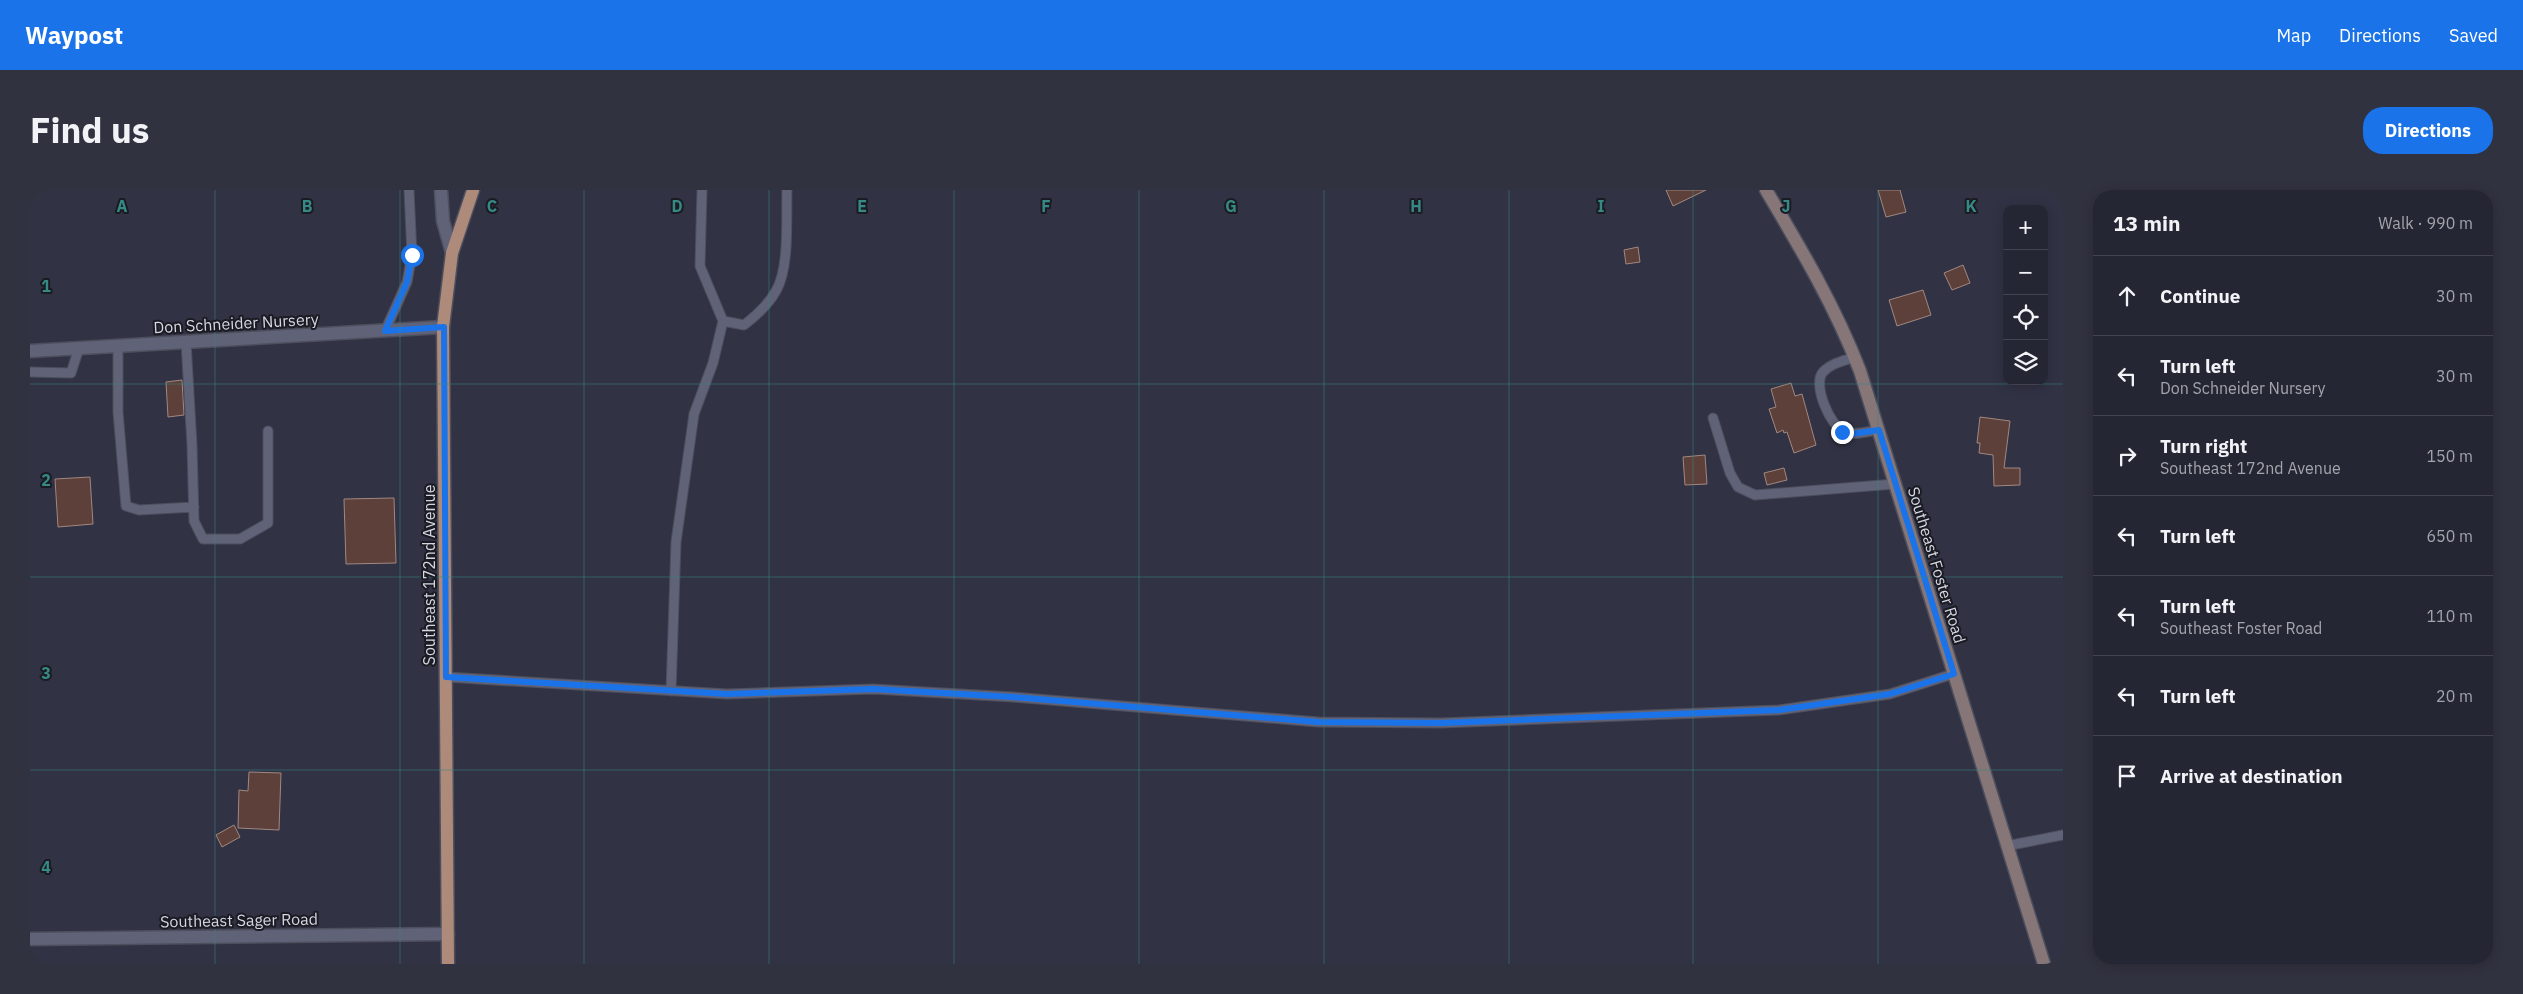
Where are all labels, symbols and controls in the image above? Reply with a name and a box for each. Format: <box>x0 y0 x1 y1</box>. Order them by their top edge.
text: Waypost <box>25 19 123 51</box>
text: Map <box>2276 24 2311 47</box>
text: Directions <box>2339 24 2421 47</box>
text: Saved <box>2449 24 2498 47</box>
text: Find us <box>30 107 149 153</box>
button: Directions <box>2363 107 2493 154</box>
text: A <box>117 196 128 216</box>
text: B <box>302 196 313 216</box>
text: C <box>487 196 497 216</box>
text: D <box>671 196 683 216</box>
text: E <box>857 196 867 216</box>
text: F <box>1041 196 1051 216</box>
text: G <box>1225 196 1237 216</box>
text: H <box>1410 196 1422 216</box>
text: I <box>1598 196 1605 216</box>
text: J <box>1782 196 1790 216</box>
text: K <box>1965 196 1977 216</box>
map controls <box>2003 205 2048 385</box>
button: + <box>2003 205 2048 250</box>
text: 13 min <box>2113 209 2180 237</box>
text: Walk · 990 m <box>2378 213 2473 233</box>
route start <box>401 244 424 267</box>
button: − <box>2003 250 2048 295</box>
text: 1 <box>41 276 51 296</box>
icon: ahead <box>2113 282 2141 310</box>
text: Continue <box>2160 284 2240 308</box>
text: 30 m <box>2436 286 2473 306</box>
button: locate <box>2003 295 2048 340</box>
street label: Don Schneider Nursery <box>153 309 319 337</box>
button: layers <box>2003 340 2048 385</box>
text: Turn left <box>2160 354 2236 378</box>
icon: left <box>2113 362 2141 390</box>
text: 30 m <box>2436 366 2473 386</box>
text: Don Schneider Nursery <box>2160 378 2325 398</box>
route end <box>1831 421 1854 444</box>
text: Turn right <box>2160 434 2247 458</box>
icon: right <box>2113 442 2141 470</box>
text: 150 m <box>2426 446 2473 466</box>
text: Southeast 172nd Avenue <box>2160 458 2341 478</box>
text: 2 <box>41 470 51 490</box>
street label: Southeast 172nd Avenue <box>419 484 439 665</box>
street label: Southeast Foster Road <box>1904 484 1970 646</box>
icon: left <box>2113 522 2141 550</box>
text: Turn left <box>2160 524 2236 548</box>
text: 650 m <box>2426 526 2473 546</box>
text: Turn left <box>2160 594 2236 618</box>
icon: left <box>2113 602 2141 630</box>
text: 110 m <box>2426 606 2473 626</box>
text: Southeast Foster Road <box>2160 618 2322 638</box>
text: 3 <box>41 663 51 683</box>
icon: left <box>2113 682 2141 710</box>
text: Turn left <box>2160 684 2236 708</box>
text: 20 m <box>2436 686 2473 706</box>
icon: arrive <box>2113 762 2141 790</box>
text: Arrive at destination <box>2160 764 2343 788</box>
text: 4 <box>41 857 51 877</box>
street label: Southeast Sager Road <box>160 909 318 931</box>

